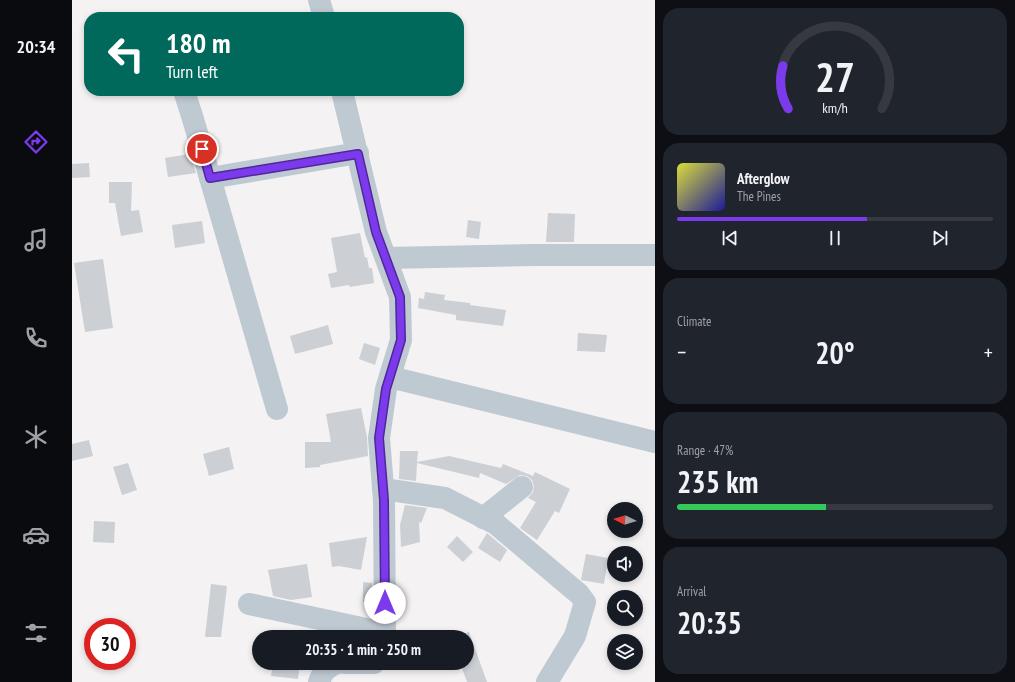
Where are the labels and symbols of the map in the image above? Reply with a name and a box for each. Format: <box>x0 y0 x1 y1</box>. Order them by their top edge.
pin <box>185 132 219 166</box>
north arrow <box>607 502 643 538</box>
position arrow <box>364 582 406 624</box>
speed limit sign: 30 <box>84 618 136 670</box>

